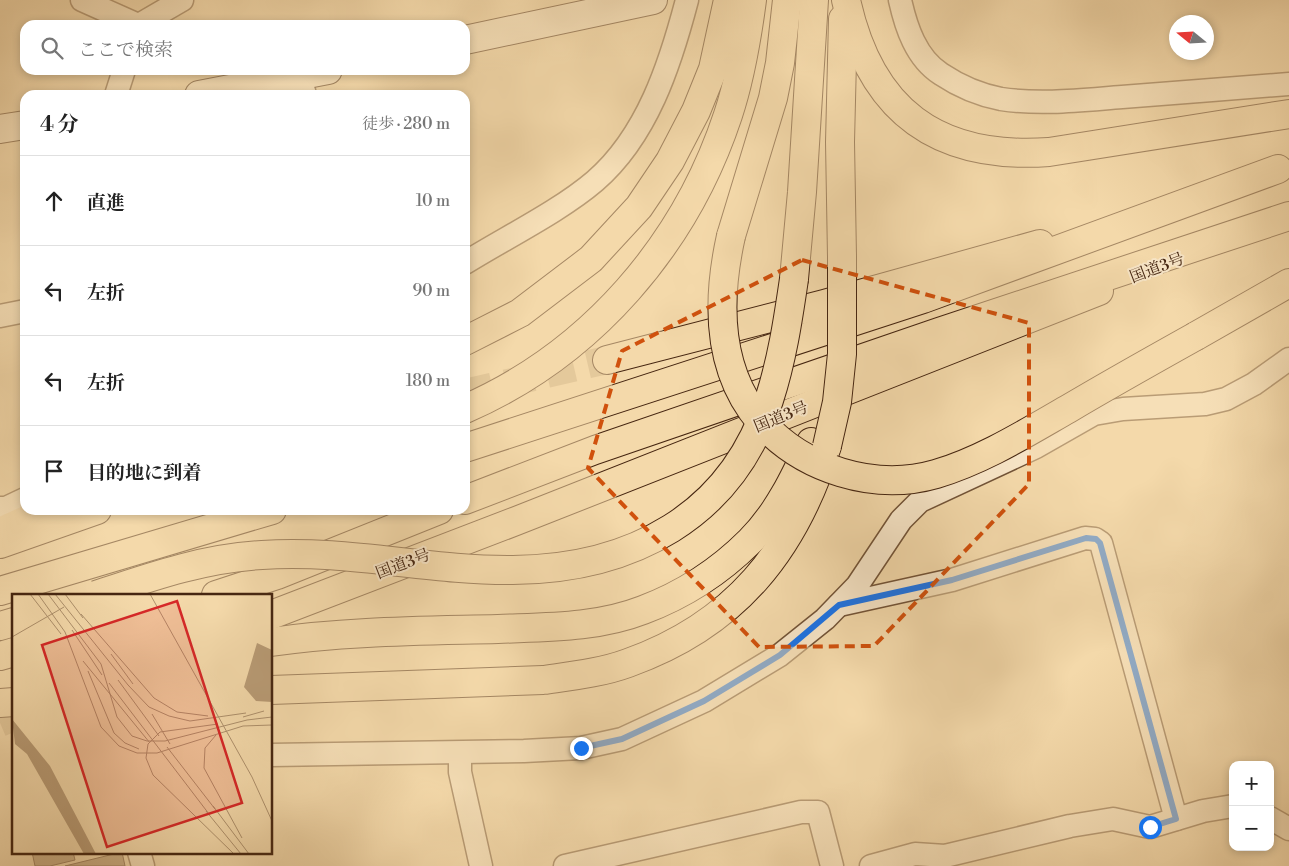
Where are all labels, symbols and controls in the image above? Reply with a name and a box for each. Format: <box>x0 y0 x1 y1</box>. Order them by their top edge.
north arrow <box>1169 15 1214 60</box>
search box <box>20 20 470 75</box>
icon: search <box>38 34 66 62</box>
text: ここで検索 <box>78 38 173 62</box>
text: 4 分 <box>40 112 78 138</box>
text: 徒歩 · 280 m <box>362 114 450 134</box>
icon: ahead <box>40 187 68 215</box>
text: 直進 <box>87 191 125 215</box>
text: 10 m <box>416 191 450 211</box>
street label: 国道3号 <box>1127 248 1187 288</box>
icon: left <box>40 277 68 305</box>
text: 左折 <box>87 281 125 305</box>
text: 90 m <box>412 281 450 301</box>
icon: left <box>40 367 68 395</box>
text: 左折 <box>87 371 125 395</box>
text: 180 m <box>406 371 450 391</box>
street label: 国道3号 <box>751 397 811 437</box>
icon: arrive <box>40 457 68 485</box>
text: 目的地に到着 <box>87 461 201 485</box>
street label: 国道3号 <box>373 544 433 584</box>
inset map <box>12 594 272 854</box>
route end <box>570 737 593 760</box>
map controls <box>1229 761 1274 851</box>
button: + <box>1229 761 1274 806</box>
button: − <box>1229 806 1274 851</box>
route start <box>1139 816 1162 839</box>

